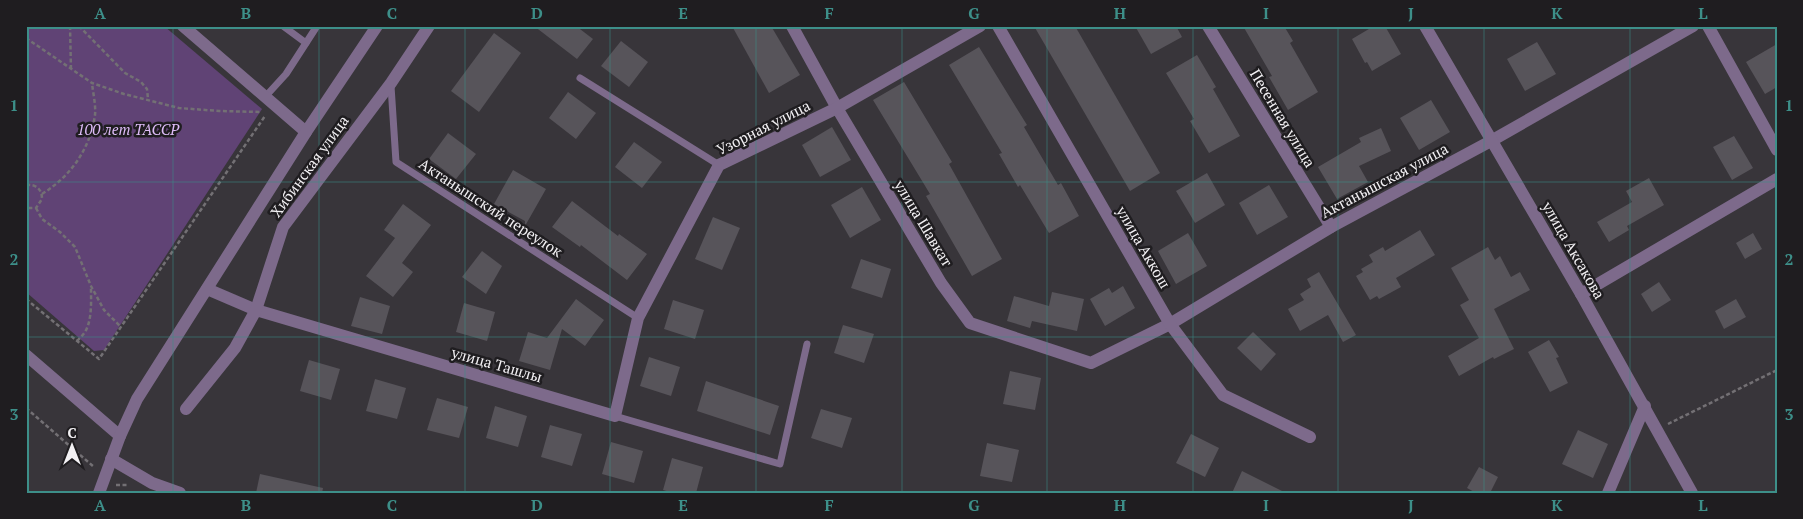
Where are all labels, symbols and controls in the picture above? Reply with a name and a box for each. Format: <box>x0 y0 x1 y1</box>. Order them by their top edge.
text: A <box>94 2 106 24</box>
text: B <box>241 2 251 24</box>
text: C <box>387 2 397 24</box>
text: D <box>531 2 543 24</box>
text: E <box>678 2 688 24</box>
text: F <box>824 2 834 24</box>
text: G <box>968 2 980 24</box>
text: H <box>1114 2 1126 24</box>
text: I <box>1263 2 1269 24</box>
text: J <box>1408 2 1414 24</box>
text: K <box>1551 2 1563 24</box>
text: L <box>1698 2 1708 24</box>
street label: Песенная улица <box>1246 65 1320 171</box>
text: 1 <box>9 94 19 116</box>
text: 1 <box>1784 94 1794 116</box>
street label: Узорная улица <box>713 95 814 159</box>
street label: Хибинская улица <box>265 111 353 221</box>
park label: 100 лет ТАССР <box>77 119 180 139</box>
street label: Актанышская улица <box>1317 138 1452 222</box>
street label: Актанышский переулок <box>415 153 567 261</box>
street label: улица Шавкат <box>890 175 958 270</box>
street label: улица Аксакова <box>1538 197 1610 303</box>
street label: улица Аккош <box>1112 201 1176 292</box>
text: 2 <box>9 248 19 270</box>
text: 2 <box>1784 248 1794 270</box>
street label: улица Ташлы <box>448 341 545 386</box>
text: 3 <box>9 403 19 425</box>
text: 3 <box>1784 403 1794 425</box>
north arrow <box>48 422 98 472</box>
text: С <box>67 423 77 442</box>
text: A <box>94 494 106 516</box>
text: B <box>241 494 251 516</box>
text: C <box>387 494 397 516</box>
text: D <box>531 494 543 516</box>
text: E <box>678 494 688 516</box>
text: F <box>824 494 834 516</box>
text: G <box>968 494 980 516</box>
text: H <box>1114 494 1126 516</box>
text: I <box>1263 494 1269 516</box>
text: J <box>1408 494 1414 516</box>
text: K <box>1551 494 1563 516</box>
text: L <box>1698 494 1708 516</box>

